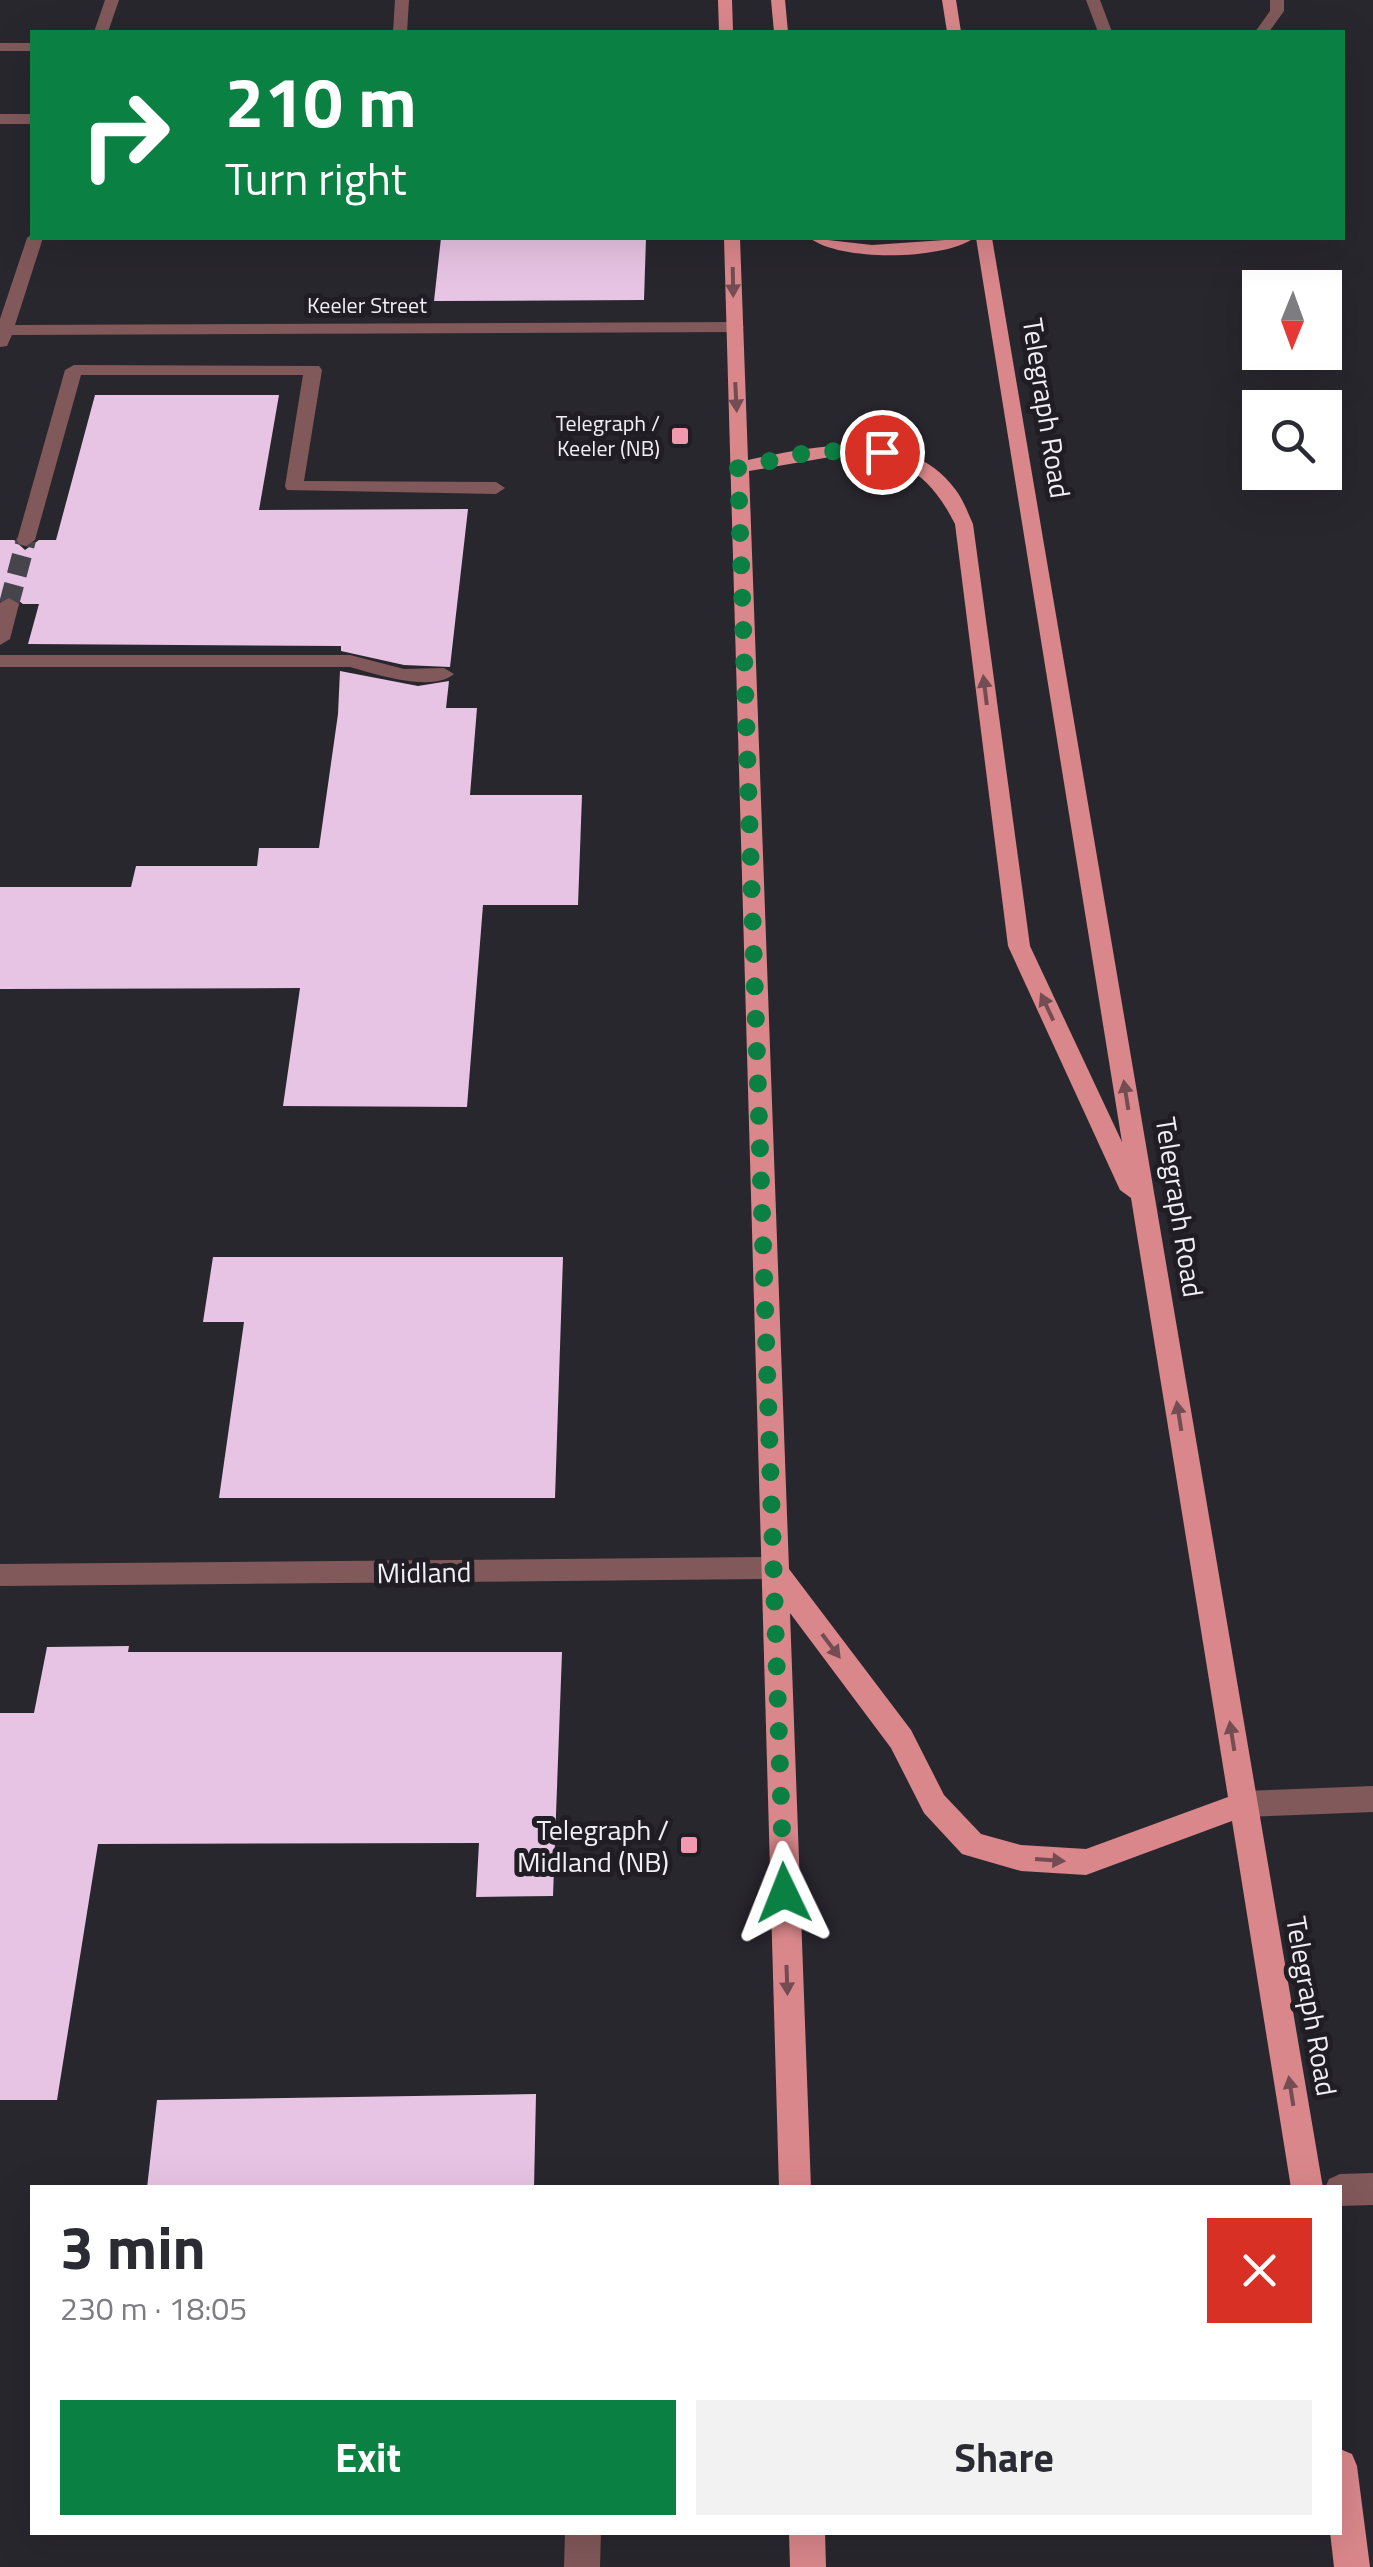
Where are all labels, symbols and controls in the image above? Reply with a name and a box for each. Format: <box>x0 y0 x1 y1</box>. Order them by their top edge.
text: 210 m <box>225 48 417 154</box>
icon: right <box>60 70 190 200</box>
text: Turn right <box>225 144 407 212</box>
one-way arrow <box>726 267 742 299</box>
north arrow <box>1242 270 1342 370</box>
map controls <box>1242 270 1342 490</box>
street label: Keeler Street <box>307 288 427 322</box>
street label: Telegraph Road <box>1012 315 1082 501</box>
one-way arrow <box>728 382 744 414</box>
button: search <box>1242 390 1342 490</box>
place label: Telegraph / Keeler (NB) <box>556 406 660 465</box>
pin <box>840 410 925 495</box>
marker: Telegraph / Keeler (NB) <box>669 425 691 447</box>
icon: arrive <box>855 425 910 480</box>
one-way arrow <box>977 674 993 705</box>
one-way arrow <box>1039 992 1055 1021</box>
one-way arrow <box>1118 1079 1133 1110</box>
street label: Telegraph Road <box>1145 1114 1215 1300</box>
one-way arrow <box>1171 1399 1186 1431</box>
street label: Midland <box>376 1550 472 1594</box>
one-way arrow <box>820 1633 840 1659</box>
one-way arrow <box>1224 1720 1239 1752</box>
place label: Telegraph / Midland (NB) <box>517 1808 669 1883</box>
marker: Telegraph / Midland (NB) <box>678 1834 700 1856</box>
position arrow <box>732 1841 836 1945</box>
one-way arrow <box>1034 1852 1066 1868</box>
street label: Telegraph Road <box>1275 1913 1349 2099</box>
one-way arrow <box>779 1964 795 1996</box>
one-way arrow <box>1283 2075 1298 2107</box>
text: 3 min <box>60 2201 206 2292</box>
button: close <box>1207 2218 1312 2323</box>
text: 230 m · 18:05 <box>60 2284 247 2332</box>
button: Exit <box>60 2400 676 2515</box>
button: Share <box>696 2400 1312 2515</box>

